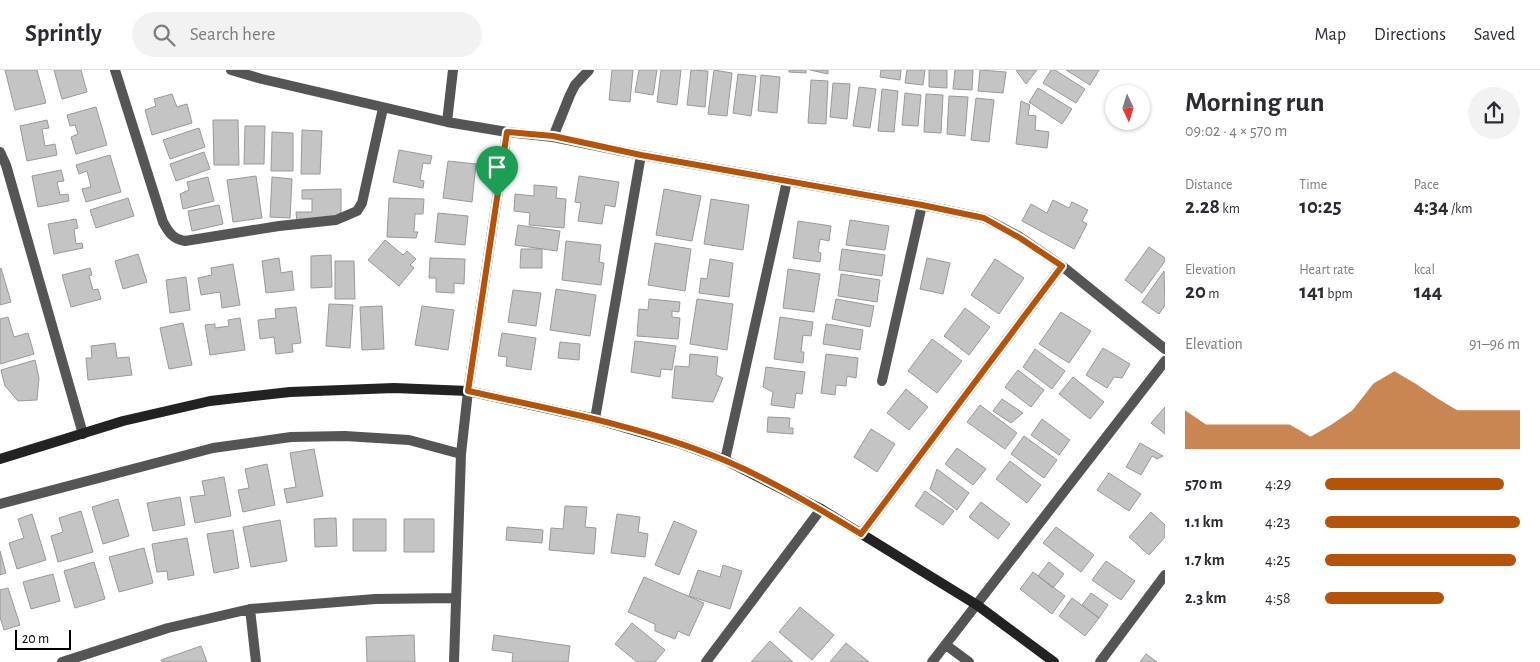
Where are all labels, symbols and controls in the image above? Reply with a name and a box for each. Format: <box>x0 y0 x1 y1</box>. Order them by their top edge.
search box <box>132 12 482 57</box>
icon: search <box>150 21 178 49</box>
text: Sprintly <box>25 22 102 46</box>
text: Search here <box>190 25 276 44</box>
text: Map <box>1315 26 1346 44</box>
text: Directions <box>1374 26 1446 44</box>
text: Saved <box>1474 26 1515 44</box>
north arrow <box>1105 85 1150 130</box>
map controls <box>1105 85 1150 130</box>
button: share <box>1468 87 1520 139</box>
text: Morning run <box>1185 89 1325 117</box>
text: 09:02 · 4 × 570 m <box>1185 123 1287 139</box>
pin <box>476 146 518 197</box>
icon: arrive <box>483 153 511 181</box>
text: Distance <box>1185 178 1232 192</box>
text: Time <box>1299 178 1327 192</box>
text: Pace <box>1414 178 1439 192</box>
text: 2.28 <box>1185 196 1220 217</box>
text: 10:25 <box>1299 196 1342 217</box>
text: 4:34 <box>1414 196 1449 217</box>
text: km <box>1220 202 1240 216</box>
text: /km <box>1449 202 1473 216</box>
text: Elevation <box>1185 263 1236 277</box>
text: Heart rate <box>1299 263 1354 277</box>
text: kcal <box>1414 263 1435 277</box>
text: 20 <box>1185 281 1206 302</box>
text: 141 <box>1299 281 1325 302</box>
text: 144 <box>1414 281 1442 302</box>
text: m <box>1206 287 1219 301</box>
text: bpm <box>1325 287 1353 301</box>
text: Elevation <box>1185 336 1243 352</box>
text: 91–96 m <box>1469 336 1520 352</box>
text: 570 m <box>1185 476 1223 492</box>
text: 4:29 <box>1265 476 1291 492</box>
text: 1.1 km <box>1185 514 1223 530</box>
text: 4:23 <box>1265 514 1290 530</box>
text: 1.7 km <box>1185 552 1225 568</box>
text: 4:25 <box>1265 552 1290 568</box>
text: 2.3 km <box>1185 590 1226 606</box>
text: 4:58 <box>1265 590 1291 606</box>
scale bar <box>15 627 71 650</box>
text: 20 m <box>22 632 49 646</box>

